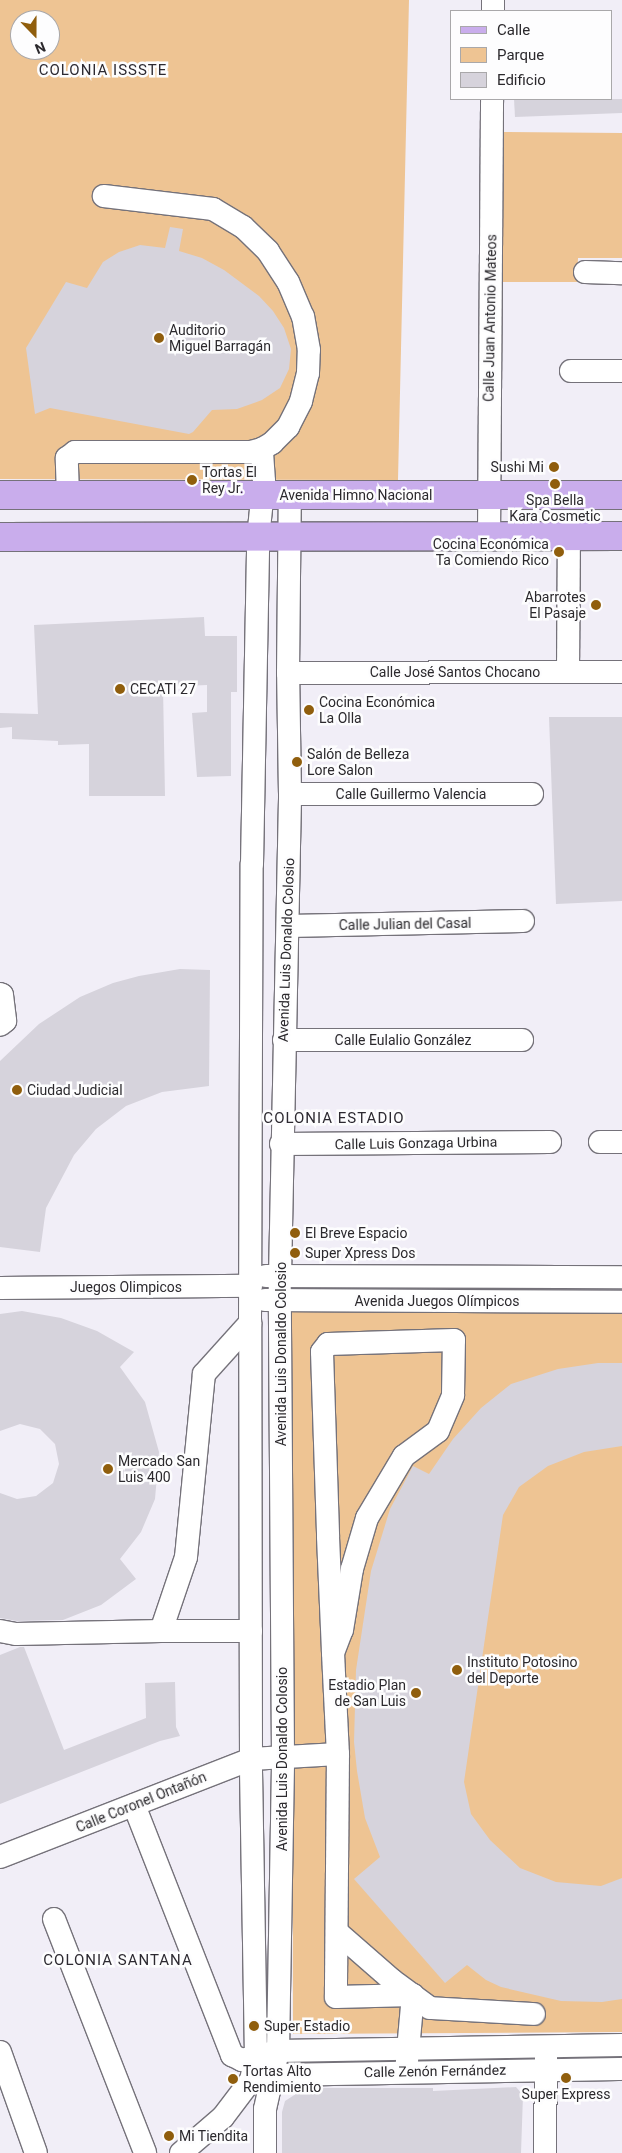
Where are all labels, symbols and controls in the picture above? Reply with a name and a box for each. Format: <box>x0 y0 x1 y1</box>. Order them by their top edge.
north arrow <box>10 10 60 60</box>
legend <box>450 10 612 100</box>
text: Calle <box>497 21 530 39</box>
text: N <box>33 39 48 57</box>
text: Parque <box>497 46 544 64</box>
district label: COLONIA ISSSTE <box>37 62 169 80</box>
text: Edificio <box>497 71 546 89</box>
street label: Calle Juan Antonio Mateos <box>480 234 500 402</box>
place label: Auditorio Miguel Barragán <box>169 322 271 354</box>
marker: Auditorio Miguel Barragán <box>153 332 165 344</box>
place label: Sushi Mi <box>491 459 544 475</box>
marker: Sushi Mi <box>548 461 560 473</box>
place label: Tortas El Rey Jr. <box>202 464 257 497</box>
marker: Tortas El Rey Jr. <box>186 474 198 486</box>
marker: Spa Bella Kara Cosmetic <box>549 478 561 490</box>
street label: Avenida Himno Nacional <box>280 487 432 503</box>
place label: Spa Bella Kara Cosmetic <box>509 492 601 524</box>
place label: Cocina Económica Ta Comiendo Rico <box>433 536 549 568</box>
marker: Cocina Económica Ta Comiendo Rico <box>553 546 565 558</box>
place label: Abarrotes El Pasaje <box>525 589 586 622</box>
marker: Abarrotes El Pasaje <box>590 599 602 611</box>
street label: Calle José Santos Chocano <box>370 664 540 680</box>
place label: CECATI 27 <box>130 681 196 697</box>
marker: CECATI 27 <box>114 683 126 695</box>
place label: Cocina Económica La Olla <box>319 694 435 726</box>
marker: Cocina Económica La Olla <box>303 704 315 716</box>
place label: Salón de Belleza Lore Salon <box>307 746 409 779</box>
marker: Salón de Belleza Lore Salon <box>291 756 303 768</box>
street label: Calle Guillermo Valencia <box>336 786 486 802</box>
street label: Avenida Luis Donaldo Colosio <box>274 858 298 1042</box>
street label: Calle Julian del Casal <box>339 914 471 934</box>
street label: Calle Eulalio González <box>335 1032 471 1048</box>
place label: Ciudad Judicial <box>27 1082 123 1098</box>
marker: Ciudad Judicial <box>11 1084 23 1096</box>
district label: COLONIA ESTADIO <box>261 1110 407 1128</box>
street label: Calle Luis Gonzaga Urbina <box>335 1133 497 1153</box>
place label: El Breve Espacio <box>305 1225 407 1241</box>
marker: El Breve Espacio <box>289 1227 301 1239</box>
place label: Super Xpress Dos <box>305 1245 416 1261</box>
marker: Super Xpress Dos <box>289 1247 301 1259</box>
street label: Avenida Luis Donaldo Colosio <box>273 1262 289 1446</box>
street label: Juegos Olimpicos <box>70 1279 182 1295</box>
street label: Avenida Juegos Olímpicos <box>354 1293 520 1309</box>
place label: Mercado San Luis 400 <box>118 1453 200 1485</box>
marker: Mercado San Luis 400 <box>102 1463 114 1475</box>
place label: Instituto Potosino del Deporte <box>467 1654 577 1686</box>
marker: Instituto Potosino del Deporte <box>451 1664 463 1676</box>
street label: Avenida Luis Donaldo Colosio <box>274 1667 290 1851</box>
place label: Estadio Plan de San Luis <box>328 1677 406 1710</box>
marker: Estadio Plan de San Luis <box>410 1687 422 1699</box>
street label: Calle Coronel Ontañón <box>73 1768 209 1836</box>
district label: COLONIA SANTANA <box>41 1952 195 1970</box>
place label: Super Estadio <box>264 2018 350 2034</box>
marker: Super Estadio <box>248 2020 260 2032</box>
street label: Calle Zenón Fernández <box>364 2061 506 2081</box>
place label: Tortas Alto Rendimiento <box>243 2063 321 2096</box>
marker: Super Express <box>560 2072 572 2084</box>
marker: Tortas Alto Rendimiento <box>227 2073 239 2085</box>
place label: Super Express <box>522 2086 610 2102</box>
place label: Mi Tiendita <box>179 2128 249 2144</box>
marker: Mi Tiendita <box>163 2130 175 2142</box>

